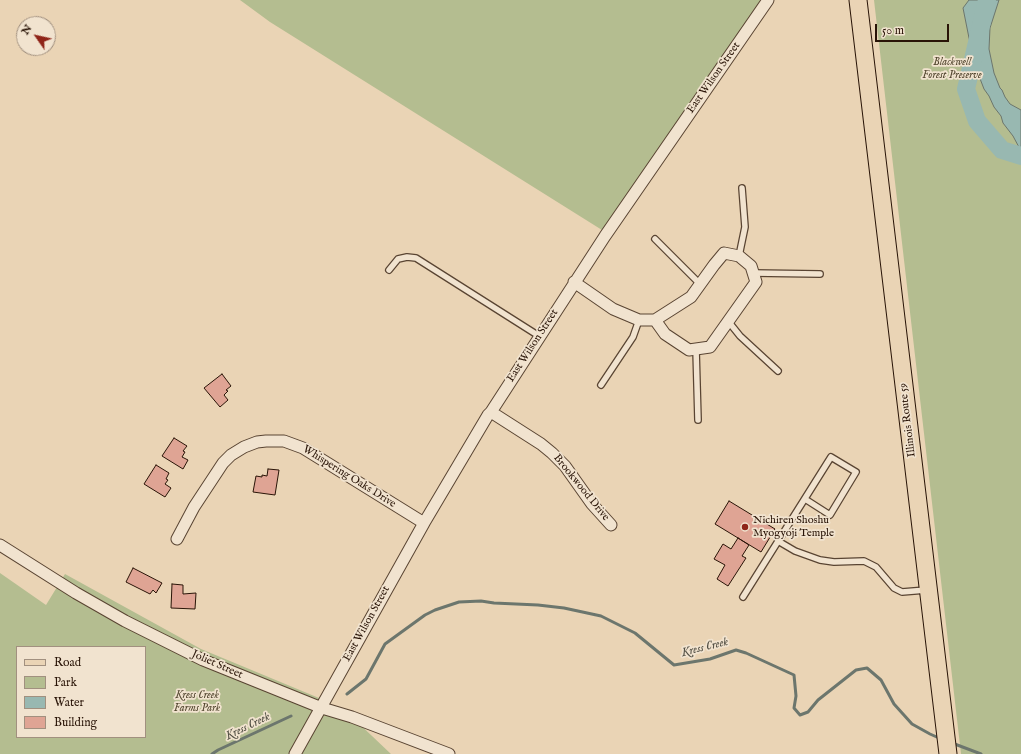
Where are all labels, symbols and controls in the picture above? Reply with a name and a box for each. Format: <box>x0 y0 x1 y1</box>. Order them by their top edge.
north arrow <box>16 16 56 56</box>
scale bar <box>877 16 951 42</box>
text: N <box>18 22 35 38</box>
text: 50 m <box>882 23 904 38</box>
street label: East Wilson Street <box>684 40 744 116</box>
park label: Blackwell Forest Preserve <box>922 56 982 82</box>
street label: East Wilson Street <box>505 307 561 385</box>
street label: Illinois Route 59 <box>897 382 919 458</box>
street label: Whispering Oaks Drive <box>300 443 398 511</box>
street label: Brookwood Drive <box>550 452 612 524</box>
place label: Nichiren Shoshu Myogyoji Temple <box>753 514 834 540</box>
marker: Nichiren Shoshu Myogyoji Temple <box>740 522 750 532</box>
street label: East Wilson Street <box>341 584 393 664</box>
water label: Kress Creek <box>680 635 730 661</box>
legend <box>16 646 146 738</box>
street label: Joliet Street <box>189 648 245 682</box>
text: Road <box>54 655 81 670</box>
text: Park <box>54 675 77 690</box>
park label: Kress Creek Farms Park <box>174 689 220 715</box>
text: Water <box>54 695 84 710</box>
water label: Kress Creek <box>223 710 273 744</box>
text: Building <box>54 715 97 730</box>

